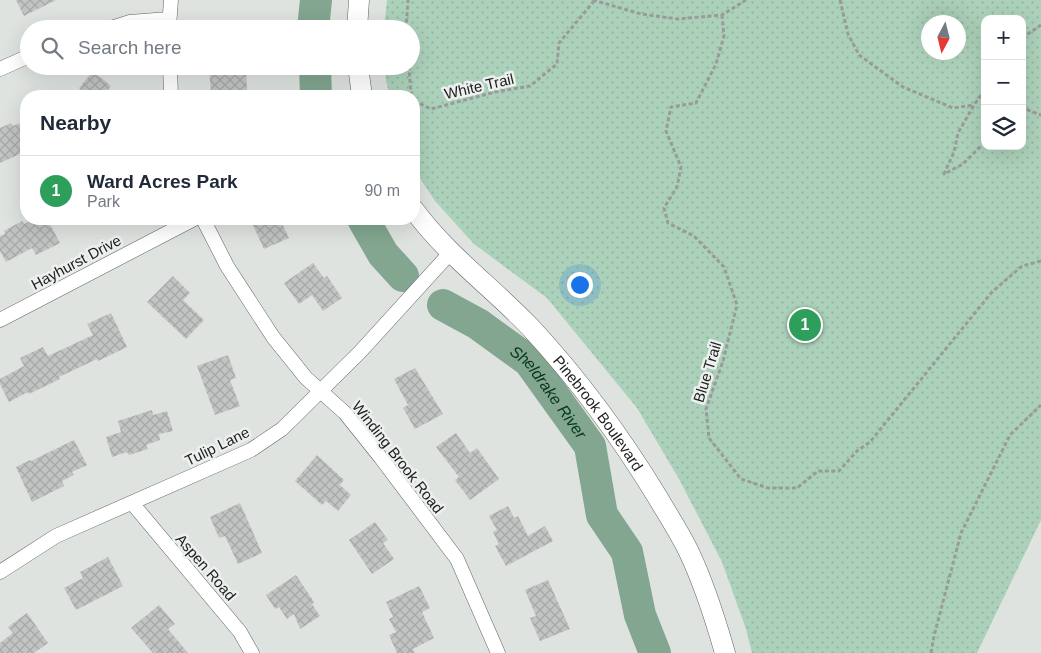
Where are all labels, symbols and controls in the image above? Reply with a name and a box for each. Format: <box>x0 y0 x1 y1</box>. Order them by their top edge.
north arrow <box>921 15 966 60</box>
map controls <box>981 15 1026 150</box>
button: + <box>981 15 1026 60</box>
search box <box>20 20 420 75</box>
icon: search <box>38 34 66 62</box>
text: Search here <box>78 37 182 58</box>
button: − <box>981 60 1026 105</box>
street label: White Trail <box>443 70 515 102</box>
button: layers <box>981 105 1026 150</box>
text: Nearby <box>40 111 111 134</box>
text: Ward Acres Park <box>87 171 238 192</box>
text: 1 <box>52 182 60 199</box>
text: 90 m <box>364 182 400 199</box>
text: Park <box>87 193 120 210</box>
street label: Hayhurst Drive <box>28 231 124 293</box>
your location <box>567 272 593 298</box>
pin: 1 <box>789 306 821 344</box>
street label: Blue Trail <box>690 340 724 404</box>
water label: Sheldrake River <box>507 342 591 442</box>
street label: Pinebrook Boulevard <box>550 352 647 474</box>
street label: Winding Brook Road <box>349 398 447 516</box>
street label: Tulip Lane <box>182 423 252 469</box>
street label: Aspen Road <box>173 530 239 604</box>

